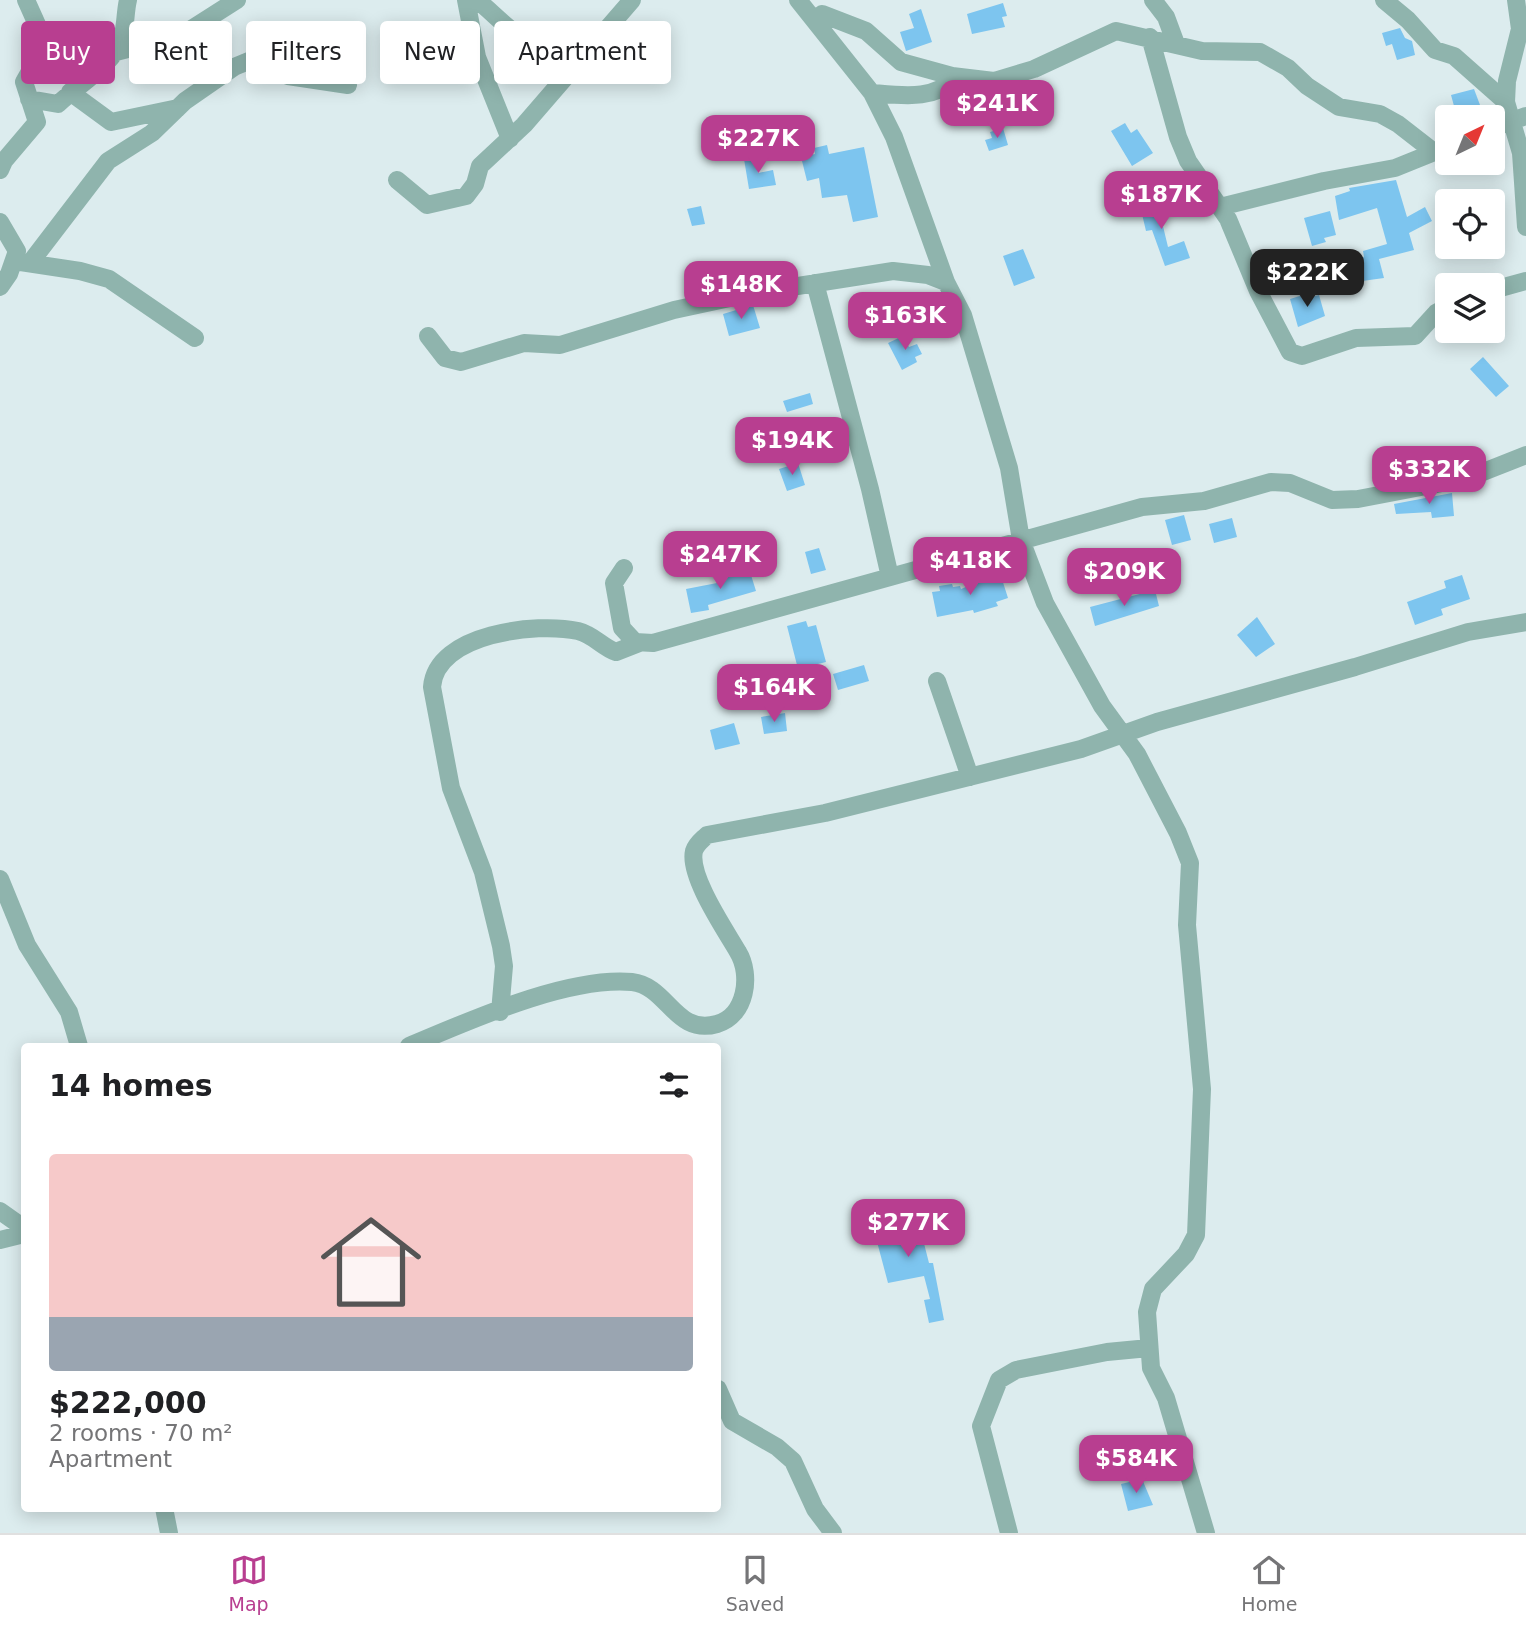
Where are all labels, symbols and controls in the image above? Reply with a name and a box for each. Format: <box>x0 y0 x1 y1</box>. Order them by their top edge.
chip: Buy <box>21 21 115 84</box>
chip: Rent <box>129 21 232 84</box>
chip: Filters <box>246 21 366 84</box>
chip: New <box>380 21 480 84</box>
chip: Apartment <box>494 21 671 84</box>
pin: $241K <box>948 80 1046 140</box>
text: $241K <box>956 90 1038 116</box>
north arrow <box>1435 105 1505 175</box>
map controls <box>1435 105 1505 343</box>
pin: $227K <box>709 116 807 175</box>
text: $227K <box>717 125 799 151</box>
pin: $187K <box>1112 172 1210 231</box>
text: $187K <box>1120 181 1202 207</box>
button: locate <box>1435 189 1505 259</box>
pin: $222K <box>1258 250 1356 309</box>
text: $222K <box>1266 259 1348 285</box>
pin: $148K <box>692 262 790 321</box>
text: $148K <box>700 271 782 297</box>
button: layers <box>1435 273 1505 343</box>
pin: $163K <box>856 292 954 352</box>
text: $163K <box>864 302 946 328</box>
pin: $194K <box>743 418 841 477</box>
text: $194K <box>751 427 833 453</box>
pin: $332K <box>1380 447 1478 506</box>
text: $332K <box>1388 456 1470 482</box>
pin: $247K <box>671 532 769 591</box>
pin: $418K <box>921 538 1019 597</box>
text: $247K <box>679 541 761 567</box>
text: $418K <box>929 547 1011 573</box>
pin: $209K <box>1075 548 1173 608</box>
text: $209K <box>1083 558 1165 584</box>
pin: $164K <box>725 664 823 724</box>
text: $164K <box>733 674 815 700</box>
icon: filters <box>655 1066 693 1104</box>
text: 14 homes <box>49 1068 213 1103</box>
icon: home <box>308 1199 434 1325</box>
pin: $277K <box>859 1200 957 1259</box>
text: $277K <box>867 1209 949 1235</box>
text: $222,000 <box>49 1385 207 1420</box>
text: 2 rooms · 70 m² <box>49 1420 233 1446</box>
pin: $584K <box>1087 1436 1185 1495</box>
text: $584K <box>1095 1445 1177 1471</box>
text: Apartment <box>49 1446 172 1472</box>
tab: Map <box>229 1551 269 1615</box>
tab: Saved <box>726 1551 784 1615</box>
tab: Home <box>1241 1551 1297 1615</box>

